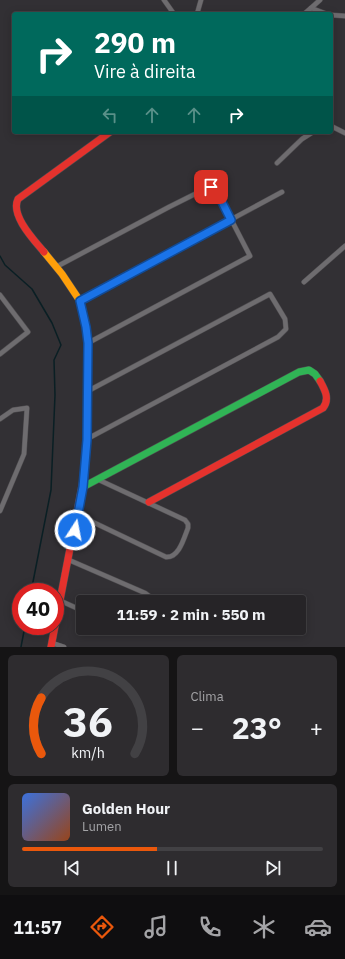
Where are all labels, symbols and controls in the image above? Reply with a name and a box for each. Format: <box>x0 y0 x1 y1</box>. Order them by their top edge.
text: 290 m <box>94 24 176 61</box>
icon: right <box>28 28 80 80</box>
text: Vire à direita <box>94 60 196 83</box>
icon: left <box>99 104 121 126</box>
icon: ahead <box>141 104 163 126</box>
icon: ahead <box>183 104 205 126</box>
icon: right <box>225 104 247 126</box>
pin <box>194 170 228 204</box>
icon: arrive <box>200 176 222 198</box>
position arrow <box>54 509 96 551</box>
speed limit sign: 40 <box>12 583 64 635</box>
text: 11:59 · 2 min · 550 m <box>117 605 265 624</box>
text: Clima <box>191 688 224 705</box>
text: 36 <box>63 693 113 747</box>
text: 23° <box>232 708 282 747</box>
text: − <box>191 713 204 742</box>
text: + <box>310 713 323 742</box>
text: km/h <box>71 742 105 761</box>
text: Golden Hour <box>82 799 170 818</box>
text: Lumen <box>82 818 122 835</box>
icon: previous <box>61 857 83 879</box>
icon: pause <box>161 857 183 879</box>
icon: next <box>262 857 284 879</box>
icon: directions <box>88 913 116 941</box>
icon: music <box>142 913 170 941</box>
icon: phone <box>196 913 224 941</box>
icon: climate <box>250 913 278 941</box>
icon: car <box>304 913 332 941</box>
text: 11:57 <box>13 916 62 939</box>

